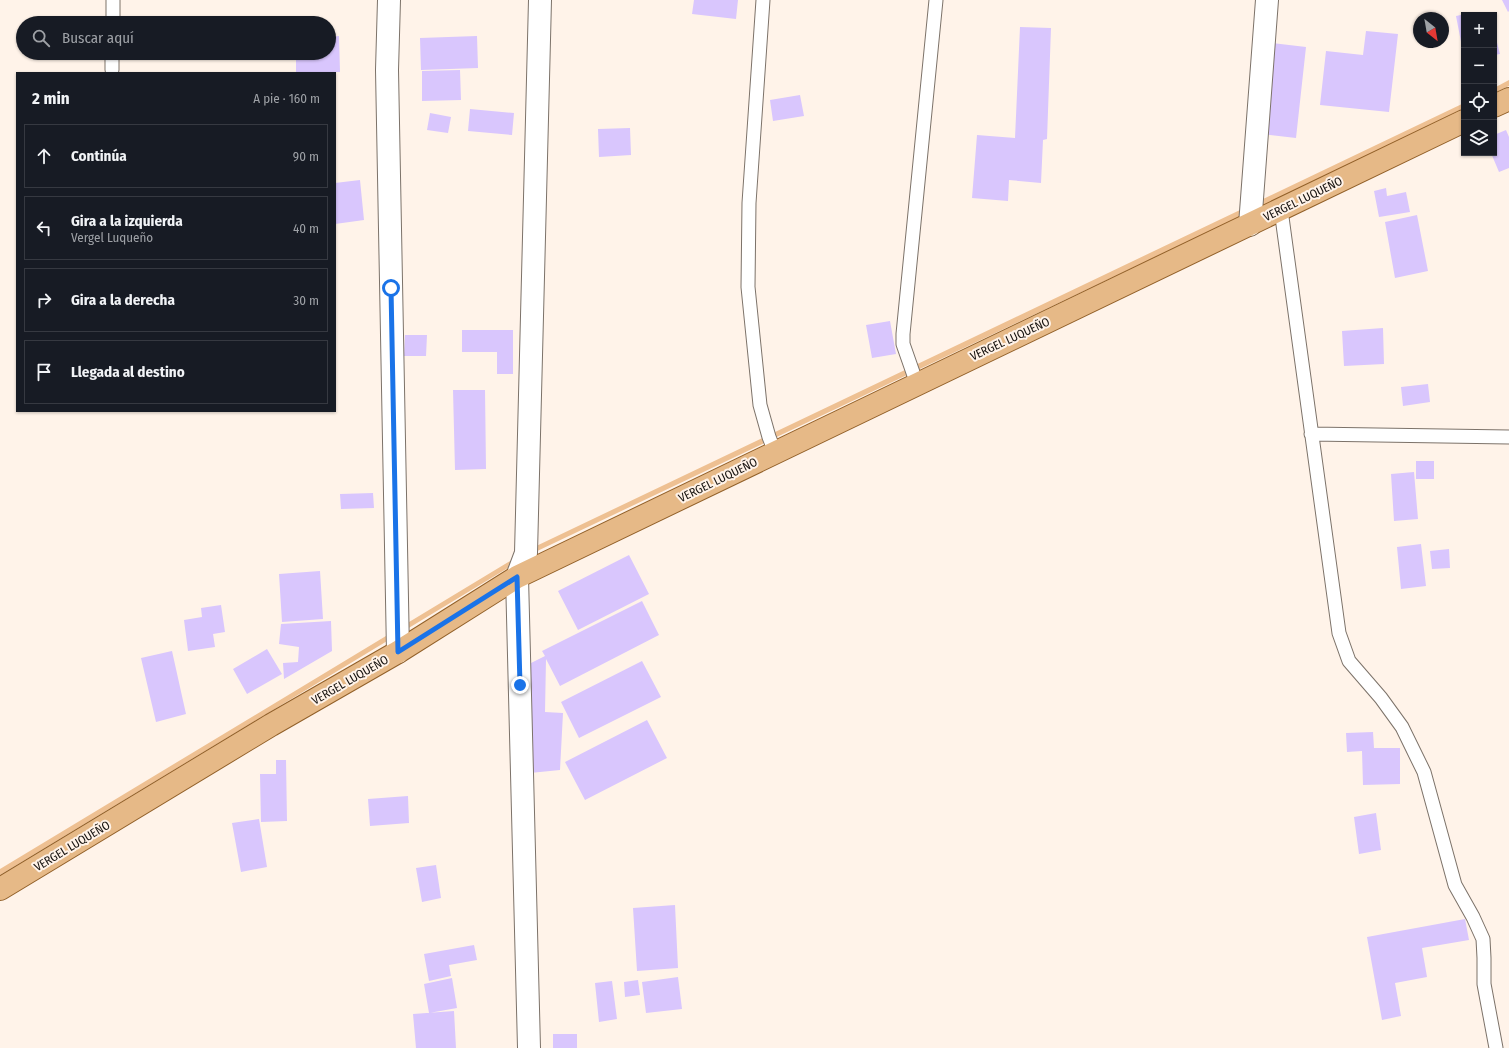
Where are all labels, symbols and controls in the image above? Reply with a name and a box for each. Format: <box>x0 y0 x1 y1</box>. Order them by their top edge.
north arrow <box>1413 12 1449 48</box>
map controls <box>1461 12 1497 156</box>
button: + <box>1461 12 1497 48</box>
search box <box>16 16 336 60</box>
icon: search <box>30 27 52 49</box>
text: Buscar aquí <box>62 29 134 47</box>
button: − <box>1461 48 1497 84</box>
button: locate <box>1461 84 1497 120</box>
text: 2 min <box>32 88 70 109</box>
text: A pie · 160 m <box>253 91 320 106</box>
button: layers <box>1461 120 1497 156</box>
icon: ahead <box>33 145 55 167</box>
text: Continúa <box>71 147 127 165</box>
text: 90 m <box>293 149 319 164</box>
street label: VERGEL LUQUEÑO <box>1261 173 1345 224</box>
text: Gira a la izquierda <box>71 212 183 230</box>
icon: left <box>33 217 55 239</box>
text: 40 m <box>293 221 319 236</box>
text: Vergel Luqueño <box>71 230 153 245</box>
route start <box>382 279 400 297</box>
icon: right <box>33 289 55 311</box>
text: Gira a la derecha <box>71 291 175 309</box>
text: 30 m <box>293 293 319 308</box>
street label: VERGEL LUQUEÑO <box>968 314 1052 364</box>
icon: arrive <box>33 361 55 383</box>
text: Llegada al destino <box>71 363 185 381</box>
street label: VERGEL LUQUEÑO <box>676 454 760 505</box>
street label: VERGEL LUQUEÑO <box>309 652 391 708</box>
route end <box>511 676 529 694</box>
street label: VERGEL LUQUEÑO <box>31 817 112 874</box>

